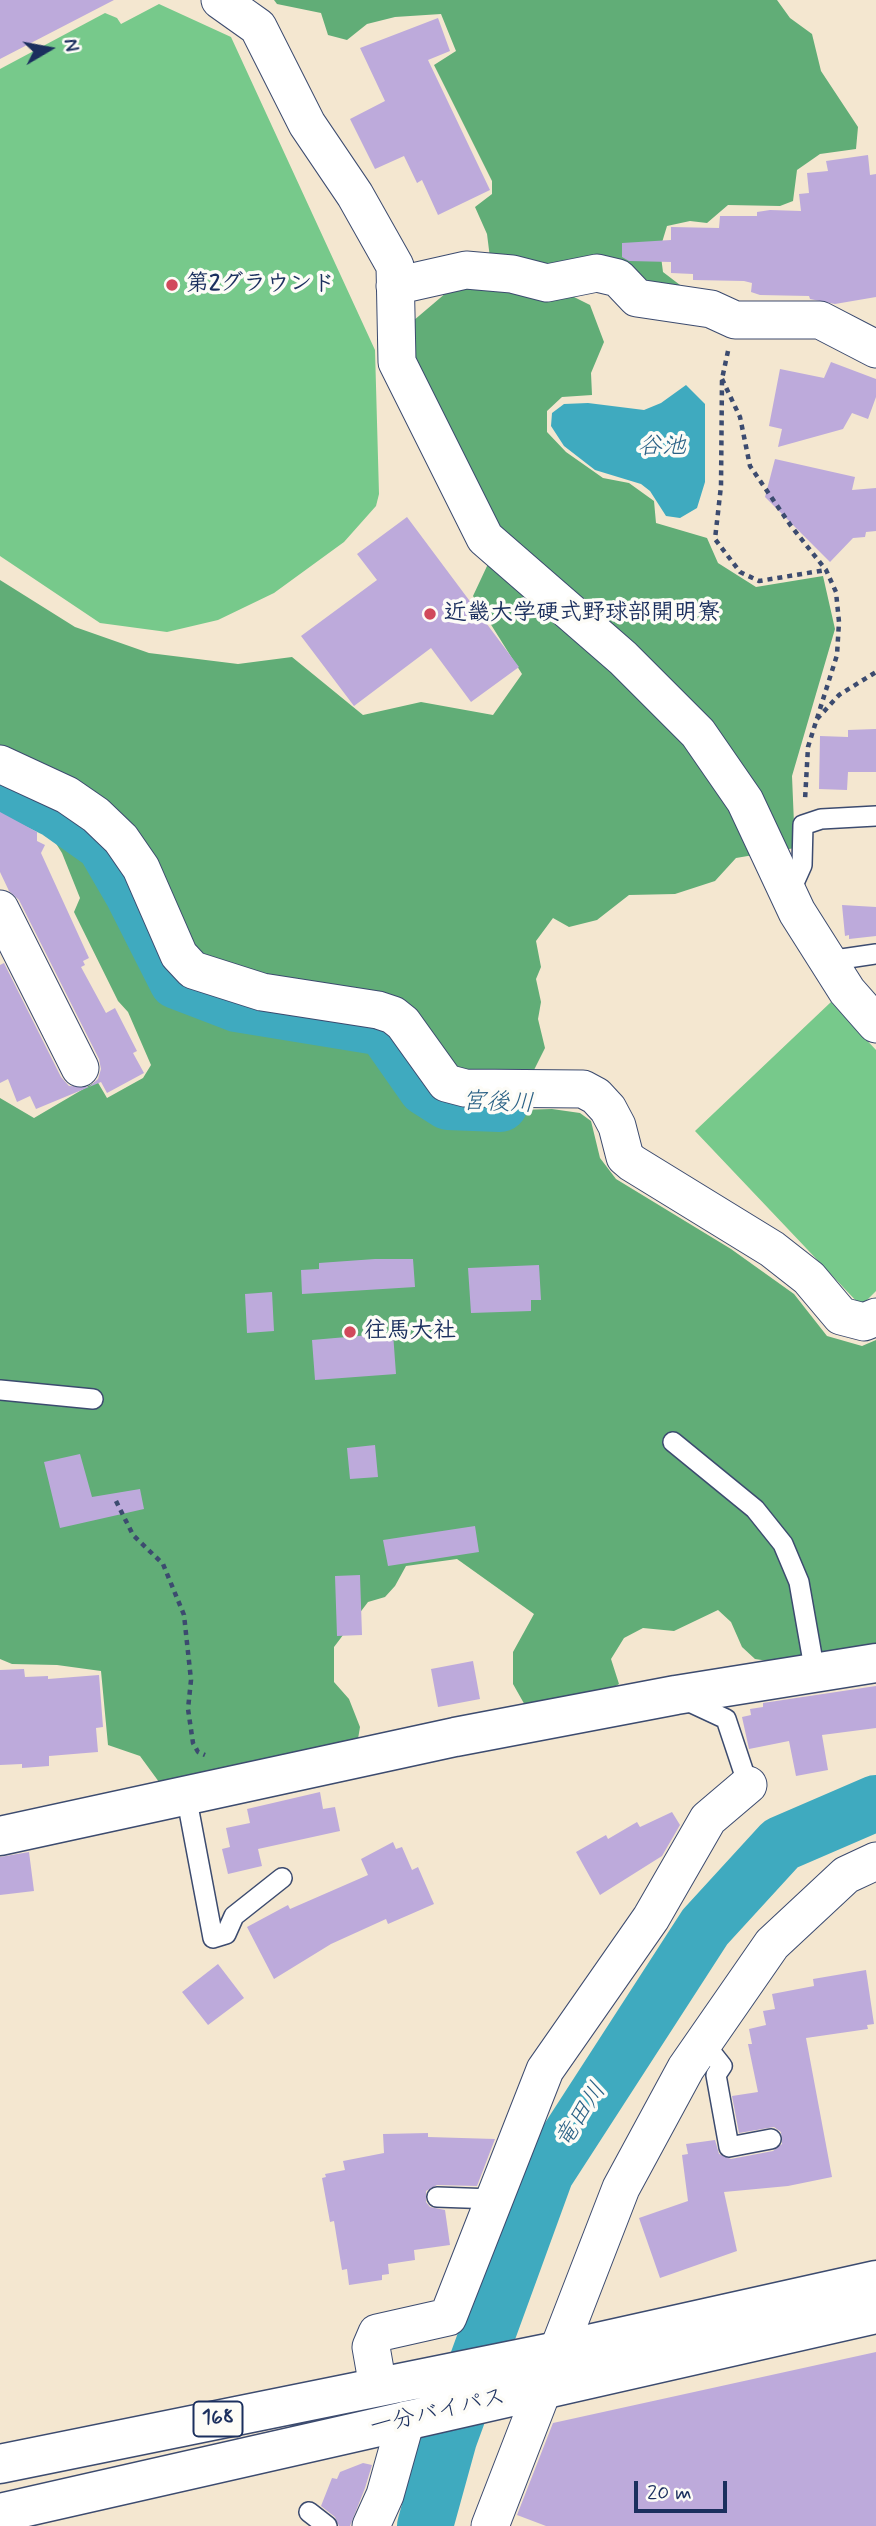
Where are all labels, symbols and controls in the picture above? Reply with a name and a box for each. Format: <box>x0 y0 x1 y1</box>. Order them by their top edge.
north arrow <box>14 14 84 84</box>
text: N <box>57 37 84 54</box>
place label: 第2グラウンド <box>186 271 335 299</box>
marker: 第2グラウンド <box>164 277 180 293</box>
water label: 谷池 <box>638 434 686 462</box>
place label: 近畿大学硬式野球部開明寮 <box>444 600 720 628</box>
marker: 近畿大学硬式野球部開明寮 <box>422 606 438 622</box>
water label: 宮後川 <box>462 1088 534 1120</box>
place label: 往馬大社 <box>364 1318 456 1346</box>
marker: 往馬大社 <box>342 1324 358 1340</box>
water label: 竜田川 <box>550 2078 614 2154</box>
street label: 一分バイパス <box>368 2384 508 2442</box>
road number: 168 <box>194 2402 242 2436</box>
scale bar <box>638 2466 731 2510</box>
text: 20 m <box>647 2479 692 2507</box>

